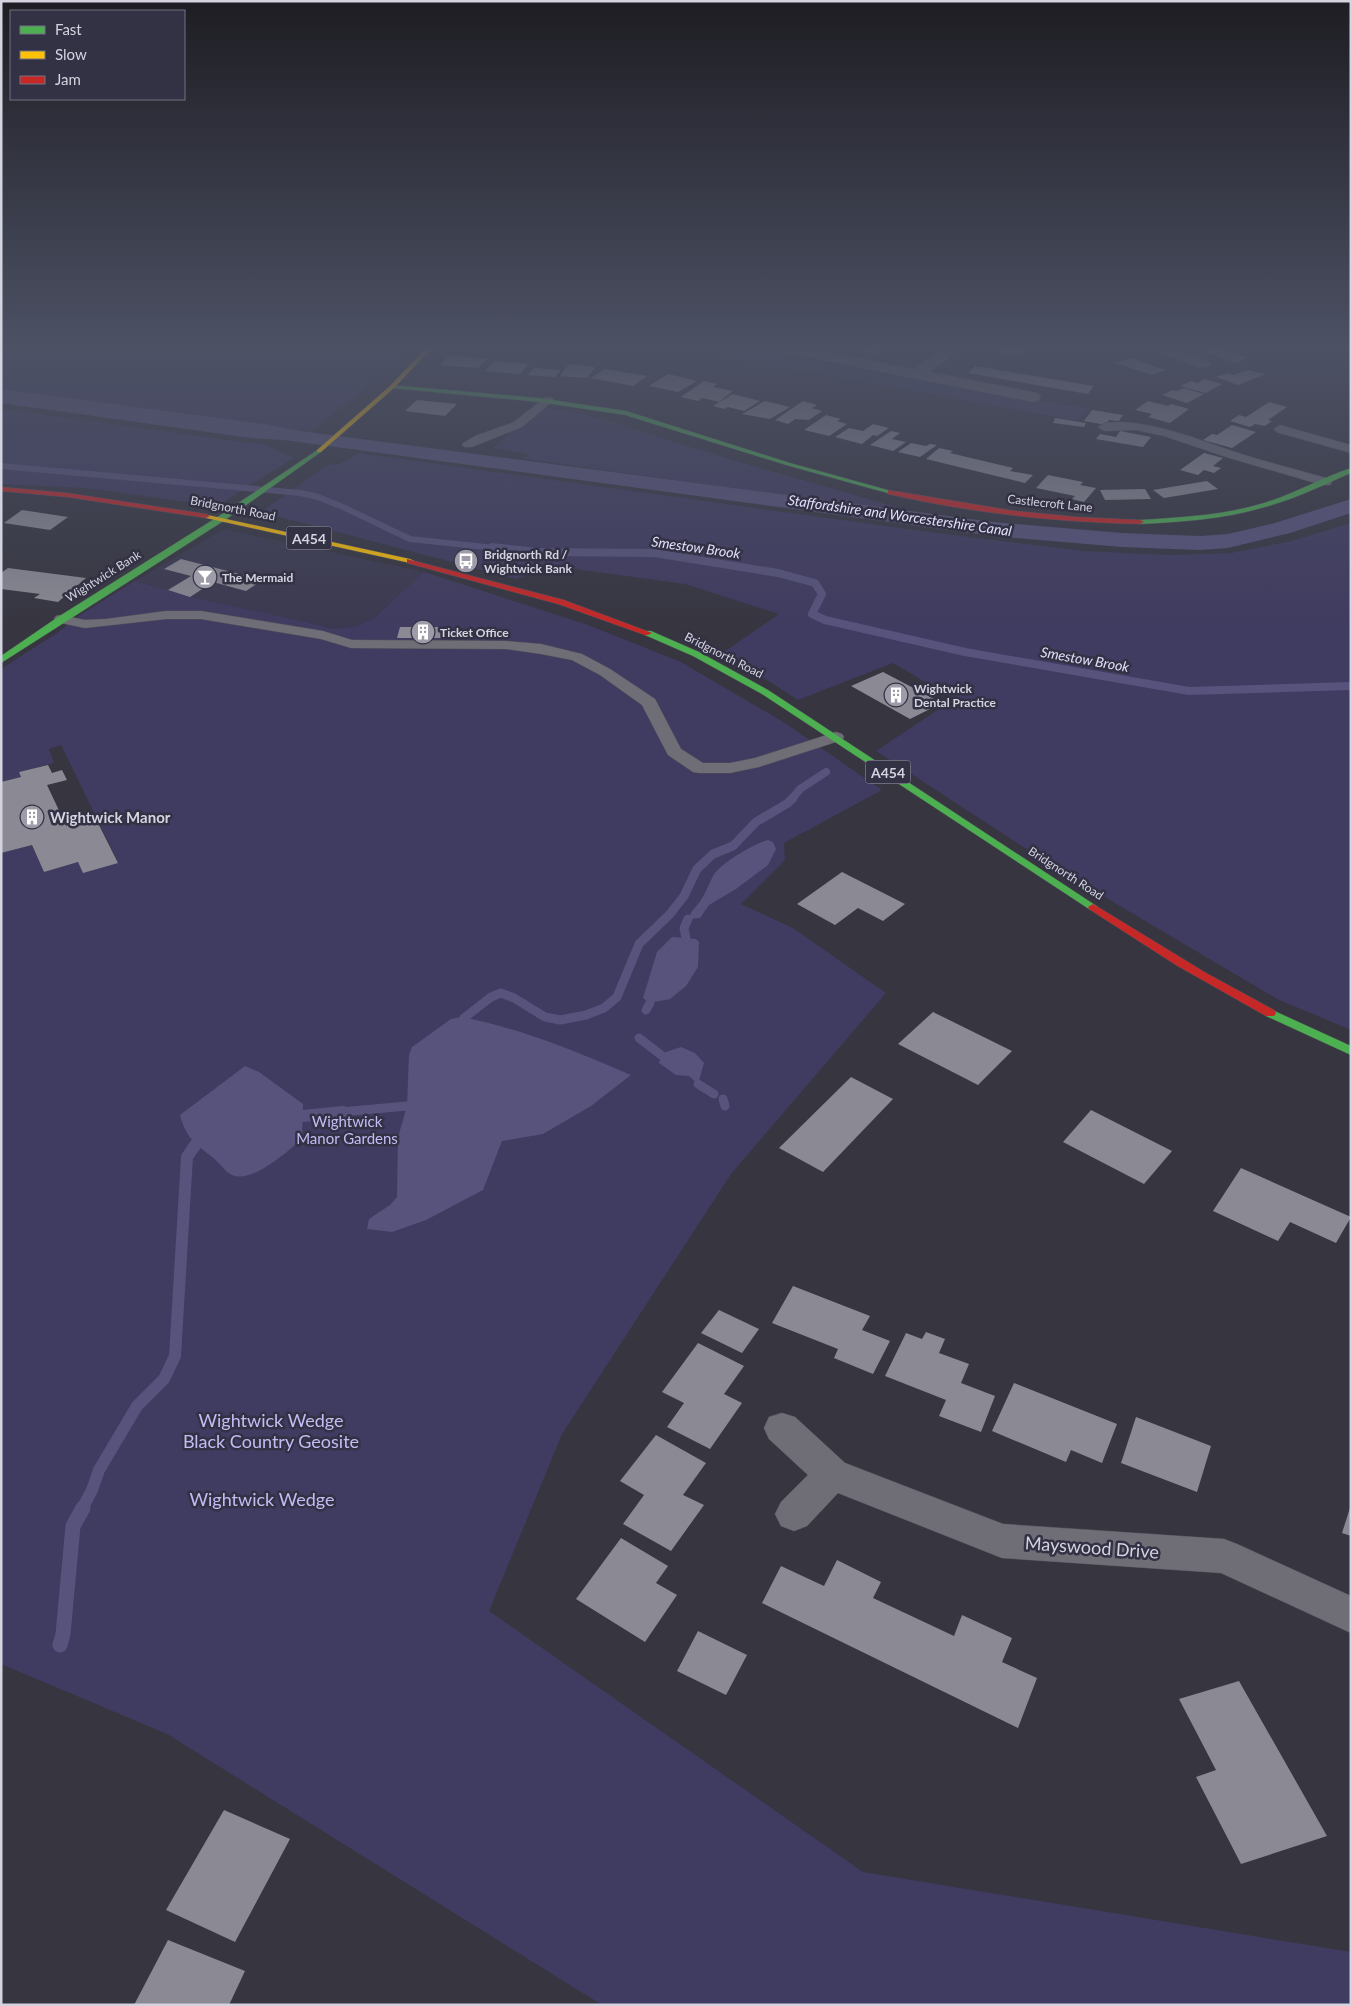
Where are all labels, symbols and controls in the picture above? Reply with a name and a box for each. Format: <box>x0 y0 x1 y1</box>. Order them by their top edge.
legend <box>10 10 185 100</box>
text: Fast <box>55 20 82 38</box>
text: Slow <box>55 45 87 63</box>
text: Jam <box>55 70 81 88</box>
water label: Staffordshire and Worcestershire Canal <box>787 491 1013 539</box>
street label: Castlecroft Lane <box>1007 491 1093 515</box>
street label: Bridgnorth Road <box>189 492 277 524</box>
road number: A454 <box>286 526 332 550</box>
water label: Smestow Brook <box>651 532 742 562</box>
street label: Wightwick Bank <box>63 546 144 605</box>
place label: Bridgnorth Rd / Wightwick Bank <box>484 547 573 576</box>
bus stop icon: Bridgnorth Rd / Wightwick Bank <box>453 548 479 574</box>
bar icon: The Mermaid <box>192 564 218 590</box>
place label: The Mermaid <box>222 570 293 585</box>
building icon: Ticket Office <box>410 619 436 645</box>
place label: Ticket Office <box>440 625 509 640</box>
street label: Bridgnorth Road <box>682 629 766 681</box>
water label: Smestow Brook <box>1040 643 1131 675</box>
place label: Wightwick Dental Practice <box>914 681 997 710</box>
building icon: Wightwick Dental Practice <box>883 682 909 708</box>
road number: A454 <box>866 760 910 784</box>
building icon: Wightwick Manor <box>19 804 45 830</box>
place label: Wightwick Manor <box>50 808 171 826</box>
street label: Bridgnorth Road <box>1026 843 1106 903</box>
park label: Wightwick Manor Gardens <box>296 1112 398 1147</box>
park label: Wightwick Wedge Black Country Geosite <box>183 1409 359 1452</box>
park label: Wightwick Wedge <box>189 1488 335 1510</box>
street label: Mayswood Drive <box>1024 1531 1160 1563</box>

